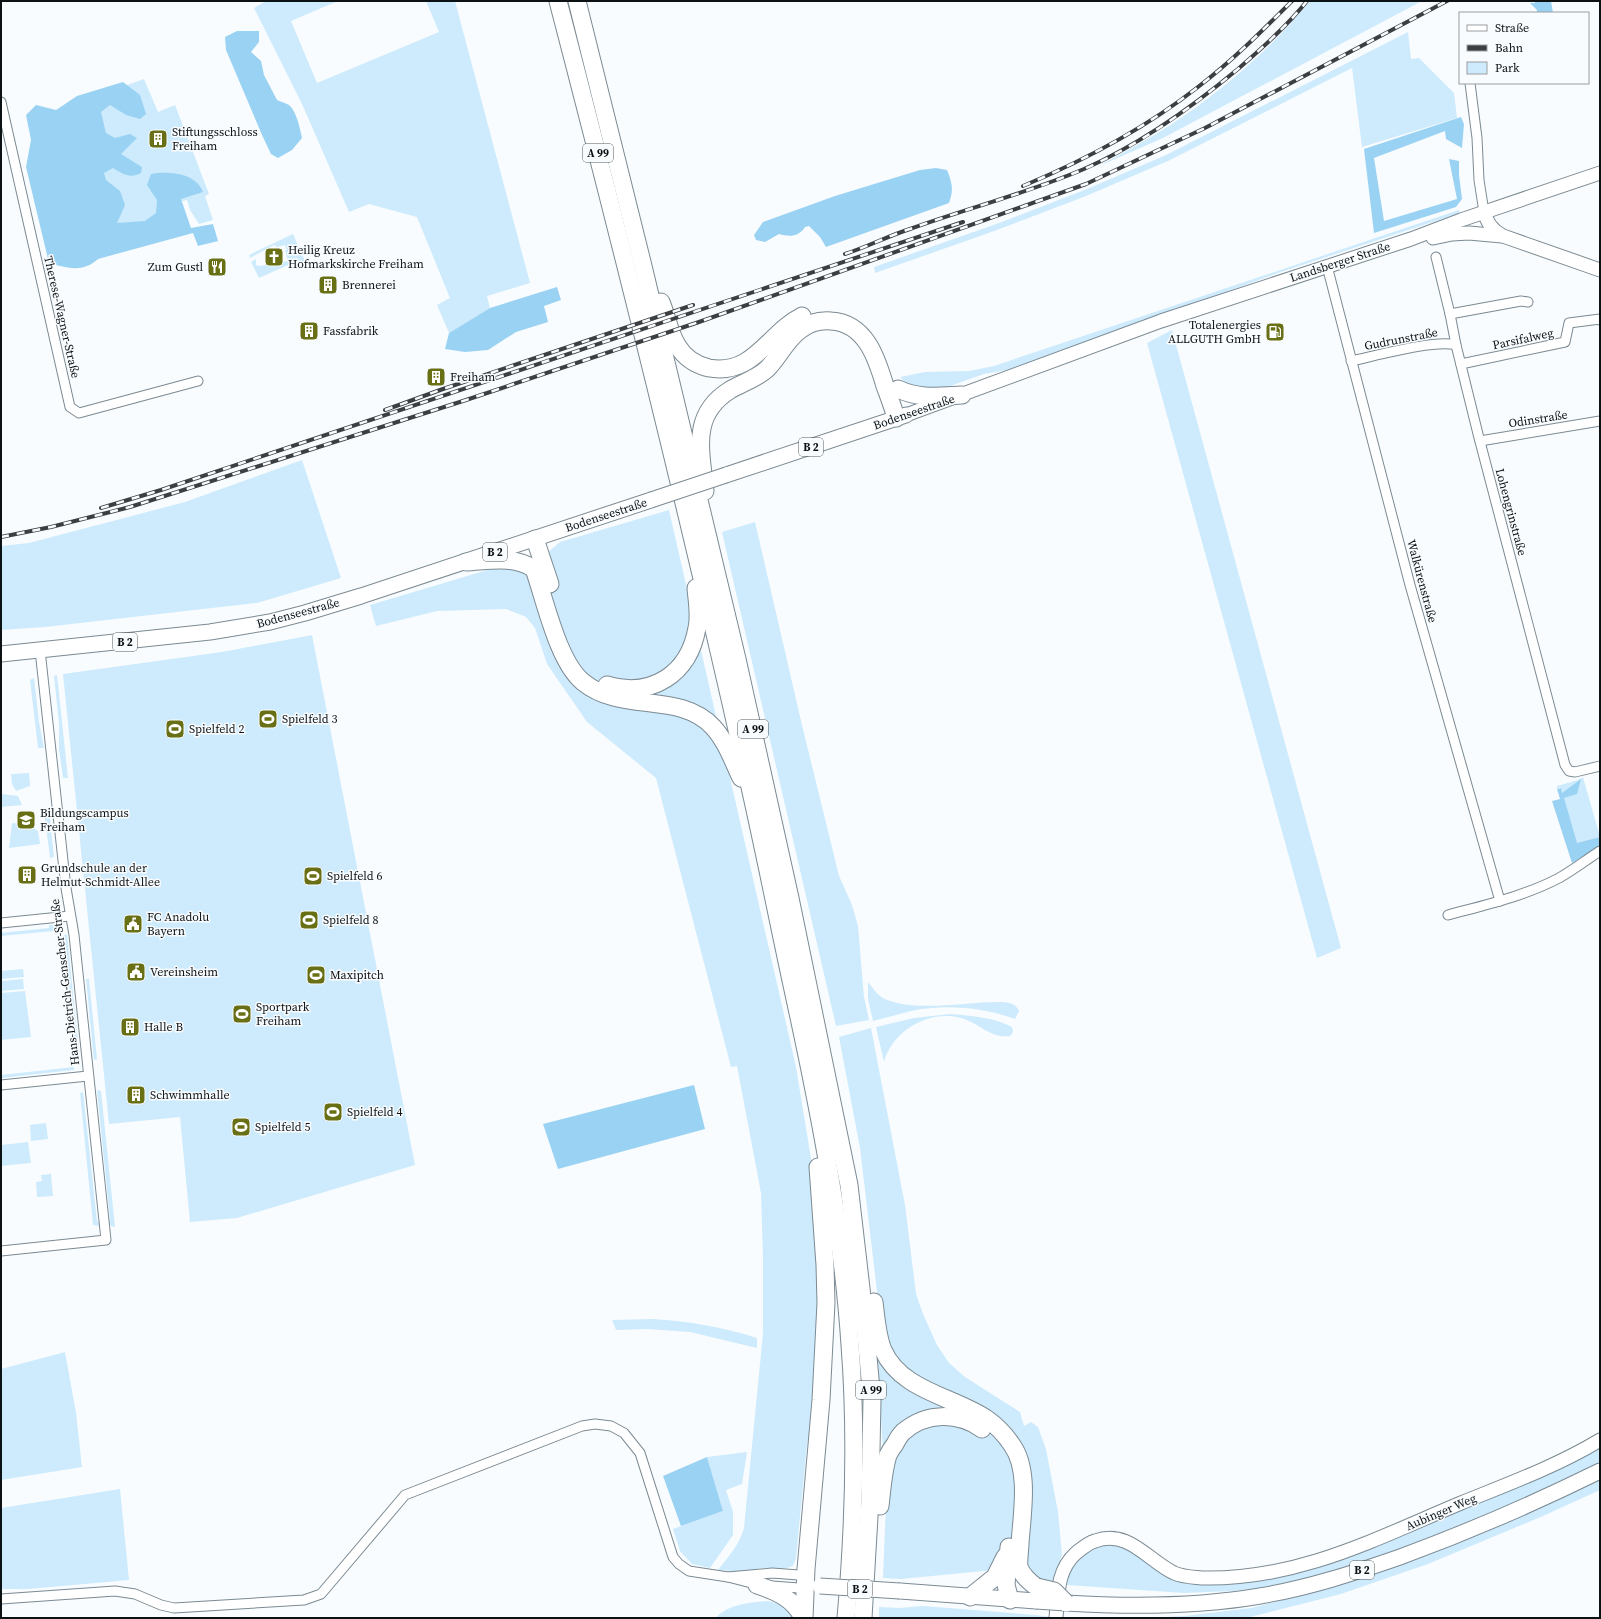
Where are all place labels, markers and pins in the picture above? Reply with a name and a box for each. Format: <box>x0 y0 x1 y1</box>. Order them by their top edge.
place label: Stiftungsschloss Freiham <box>172 124 258 154</box>
building icon: Stiftungsschloss Freiham <box>147 128 169 150</box>
place label: Heilig Kreuz Hofmarkskirche Freiham <box>288 242 424 272</box>
church icon: Heilig Kreuz Hofmarkskirche Freiham <box>263 246 285 268</box>
restaurant icon: Zum Gustl <box>206 256 228 278</box>
place label: Zum Gustl <box>148 259 203 275</box>
building icon: Brennerei <box>317 274 339 296</box>
place label: Brennerei <box>342 277 396 293</box>
place label: Totalenergies ALLGUTH GmbH <box>1168 317 1261 347</box>
building icon: Fassfabrik <box>298 320 320 342</box>
fuel station icon: Totalenergies ALLGUTH GmbH <box>1264 321 1286 343</box>
place label: Fassfabrik <box>323 323 379 339</box>
building icon: Freiham <box>425 366 447 388</box>
place label: Freiham <box>450 369 496 385</box>
sports icon: Spielfeld 3 <box>257 708 279 730</box>
place label: Spielfeld 3 <box>282 711 337 727</box>
sports icon: Spielfeld 2 <box>164 718 186 740</box>
place label: Spielfeld 2 <box>189 721 244 737</box>
place label: Bildungscampus Freiham <box>40 805 129 835</box>
school or university icon: Bildungscampus Freiham <box>15 809 37 831</box>
place label: Grundschule an der Helmut-Schmidt-Allee <box>41 860 160 890</box>
building icon: Grundschule an der Helmut-Schmidt-Allee <box>16 864 38 886</box>
sports icon: Spielfeld 6 <box>302 865 324 887</box>
place label: Spielfeld 6 <box>327 868 382 884</box>
place label: FC Anadolu Bayern <box>147 909 209 939</box>
sports icon: Spielfeld 8 <box>298 909 320 931</box>
place label: Spielfeld 8 <box>323 912 378 928</box>
public building icon: FC Anadolu Bayern <box>122 913 144 935</box>
public building icon: Vereinsheim <box>125 961 147 983</box>
place label: Vereinsheim <box>150 964 218 980</box>
sports icon: Maxipitch <box>305 964 327 986</box>
place label: Maxipitch <box>330 967 384 983</box>
place label: Sportpark Freiham <box>256 999 310 1029</box>
sports icon: Sportpark Freiham <box>231 1003 253 1025</box>
building icon: Halle B <box>119 1016 141 1038</box>
place label: Halle B <box>144 1019 183 1035</box>
building icon: Schwimmhalle <box>125 1084 147 1106</box>
place label: Schwimmhalle <box>150 1087 230 1103</box>
sports icon: Spielfeld 4 <box>322 1101 344 1123</box>
place label: Spielfeld 4 <box>347 1104 402 1120</box>
sports icon: Spielfeld 5 <box>230 1116 252 1138</box>
place label: Spielfeld 5 <box>255 1119 310 1135</box>

